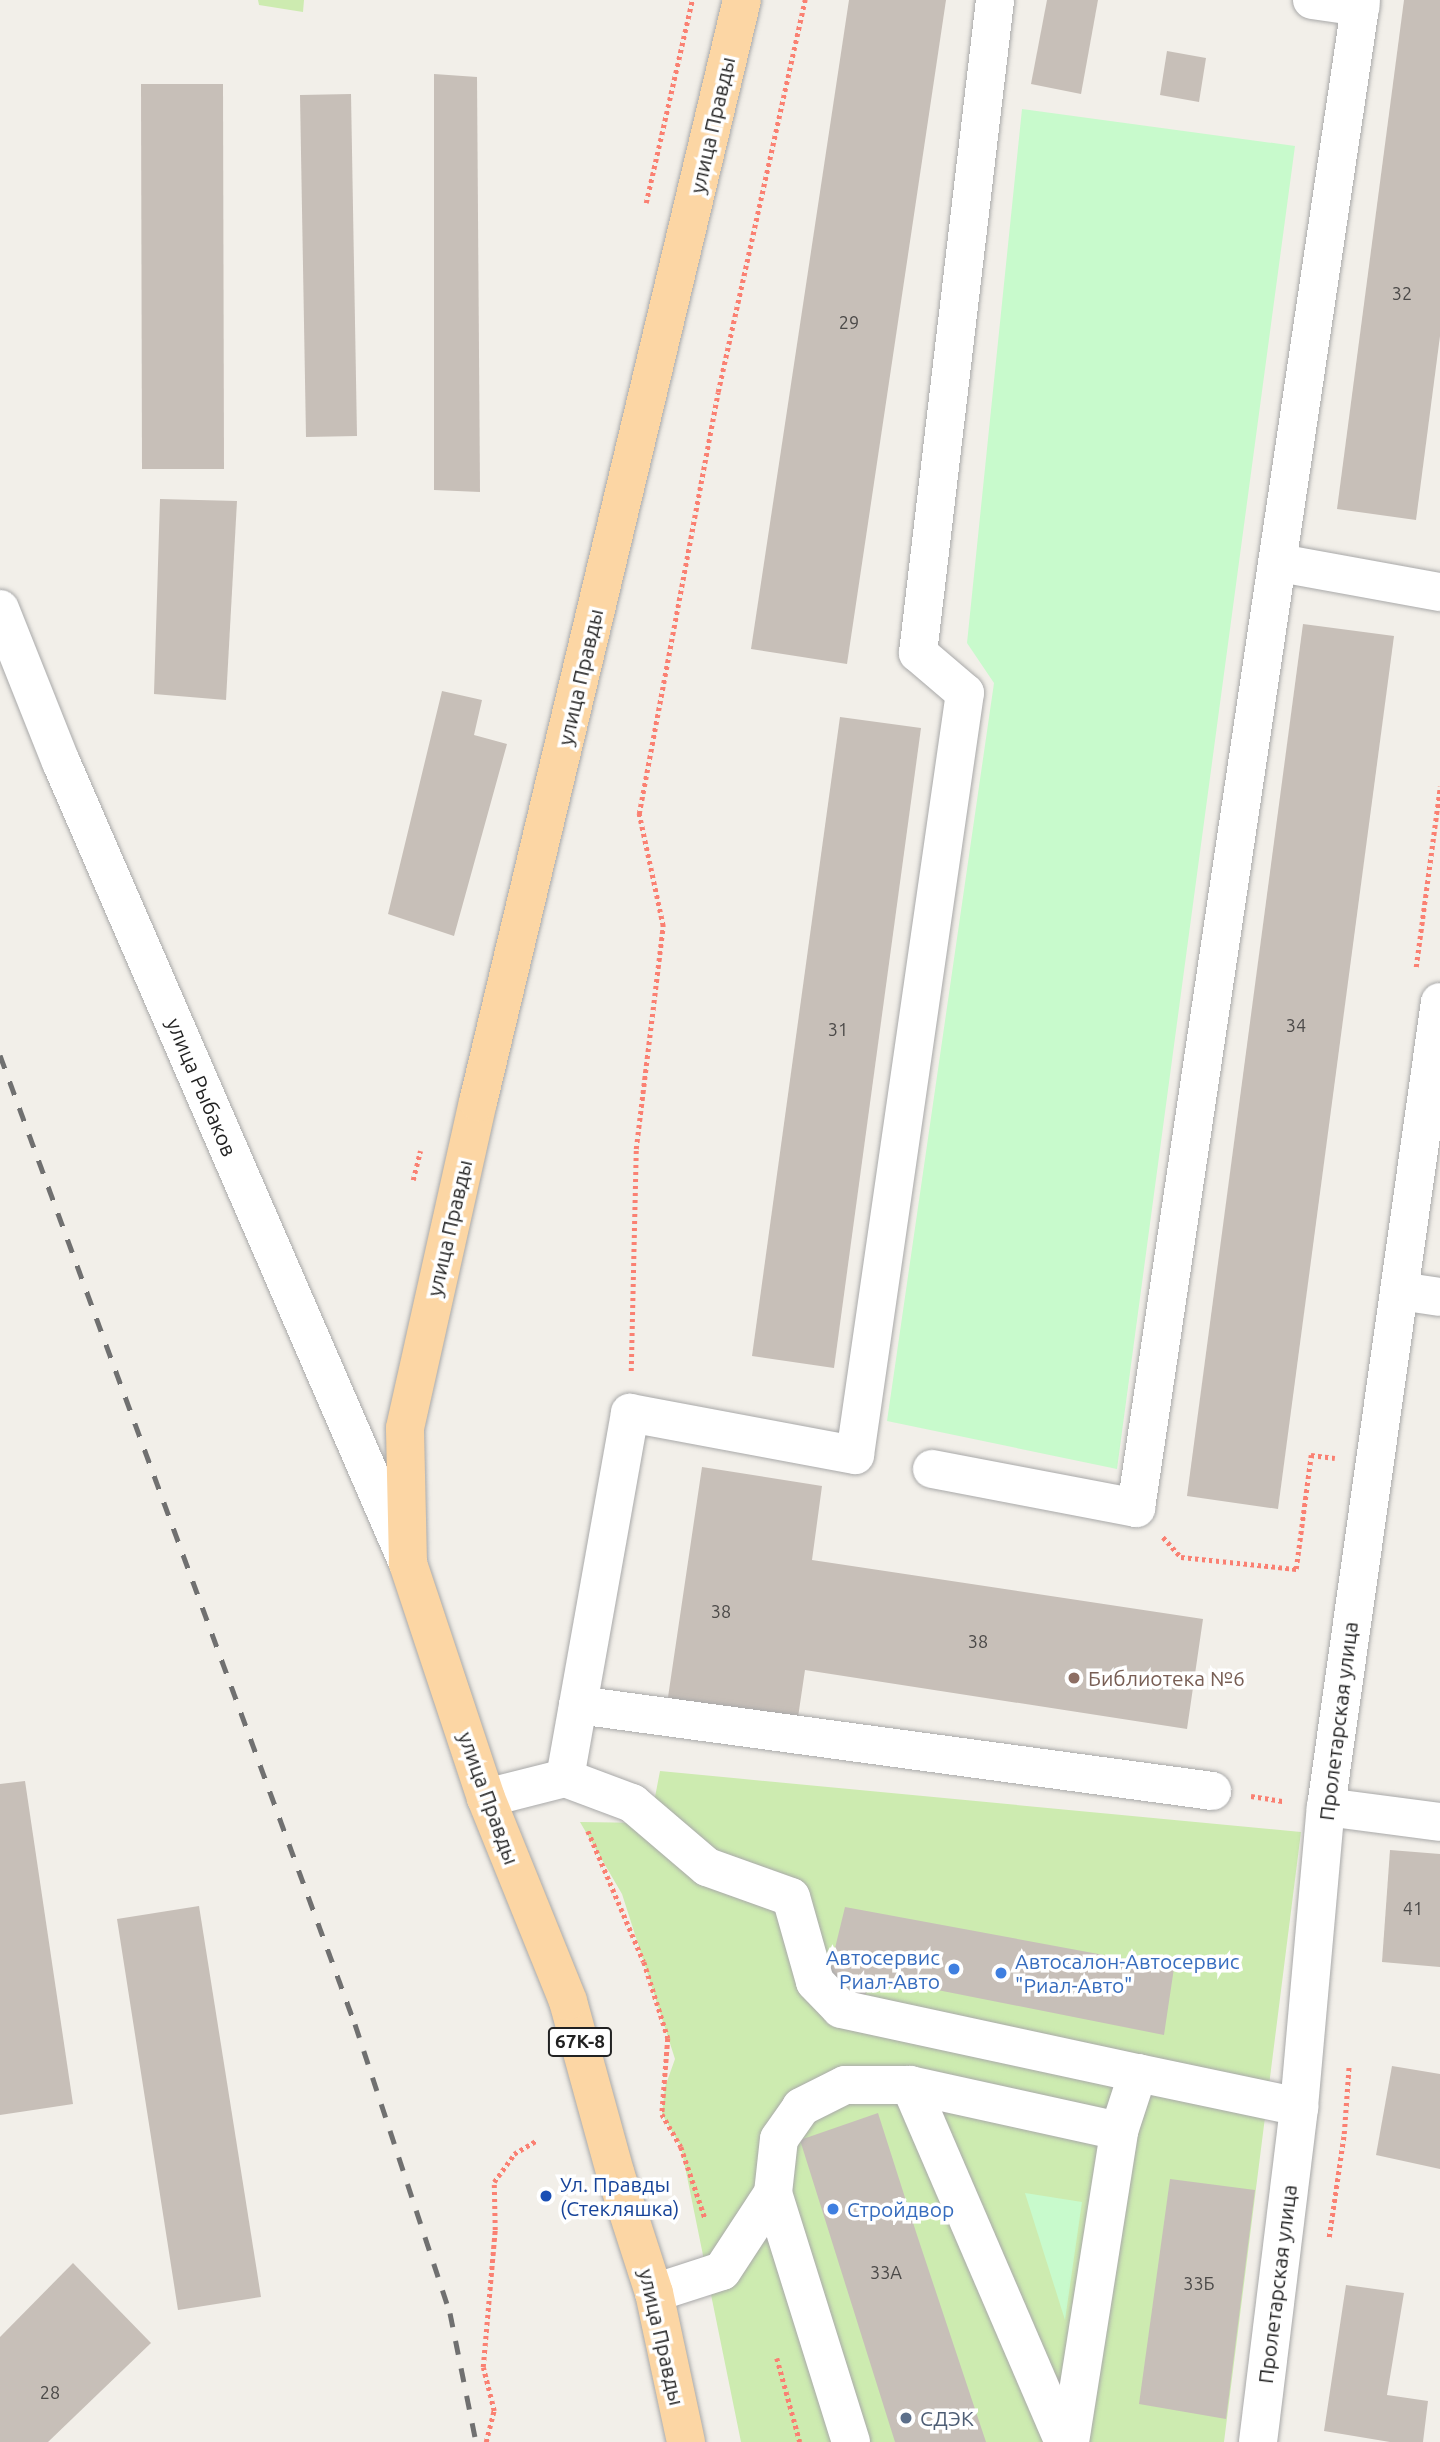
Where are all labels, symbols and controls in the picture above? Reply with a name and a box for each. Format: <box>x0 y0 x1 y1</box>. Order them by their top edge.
street label: улица Правды <box>684 54 740 196</box>
house number: 32 <box>1392 282 1412 304</box>
house number: 29 <box>839 311 859 333</box>
street label: улица Правды <box>552 606 608 748</box>
street label: улица Рыбаков <box>162 1014 242 1160</box>
house number: 34 <box>1286 1014 1306 1036</box>
house number: 31 <box>828 1018 848 1040</box>
street label: улица Правды <box>421 1157 477 1299</box>
house number: 38 <box>711 1600 731 1622</box>
street label: Пролетарская улица <box>1313 1620 1363 1822</box>
house number: 38 <box>968 1630 988 1652</box>
place label: Библиотека №6 <box>1088 1665 1245 1691</box>
marker: Библиотека №6 <box>1066 1670 1082 1686</box>
street label: улица Правды <box>453 1728 525 1868</box>
house number: 41 <box>1403 1897 1423 1919</box>
place label: Автосервис Риал-Авто <box>826 1944 940 1994</box>
place label: Автосалон-Автосервис "Риал-Авто" <box>1015 1948 1240 1998</box>
marker: Автосервис Риал-Авто <box>946 1961 962 1977</box>
marker: Автосалон-Автосервис "Риал-Авто" <box>993 1965 1009 1981</box>
road number: 67К-8 <box>547 2026 613 2058</box>
place label: Ул. Правды (Стекляшка) <box>560 2171 679 2221</box>
street label: Пролетарская улица <box>1252 2183 1302 2385</box>
marker: Ул. Правды (Стекляшка) <box>538 2188 554 2204</box>
place label: Стройдвор <box>847 2196 954 2222</box>
marker: Стройдвор <box>825 2201 841 2217</box>
house number: 33А <box>870 2261 902 2283</box>
street label: улица Правды <box>634 2266 690 2408</box>
house number: 33Б <box>1183 2272 1215 2294</box>
house number: 28 <box>40 2381 60 2403</box>
place label: СДЭК <box>920 2405 974 2431</box>
marker: СДЭК <box>898 2410 914 2426</box>

